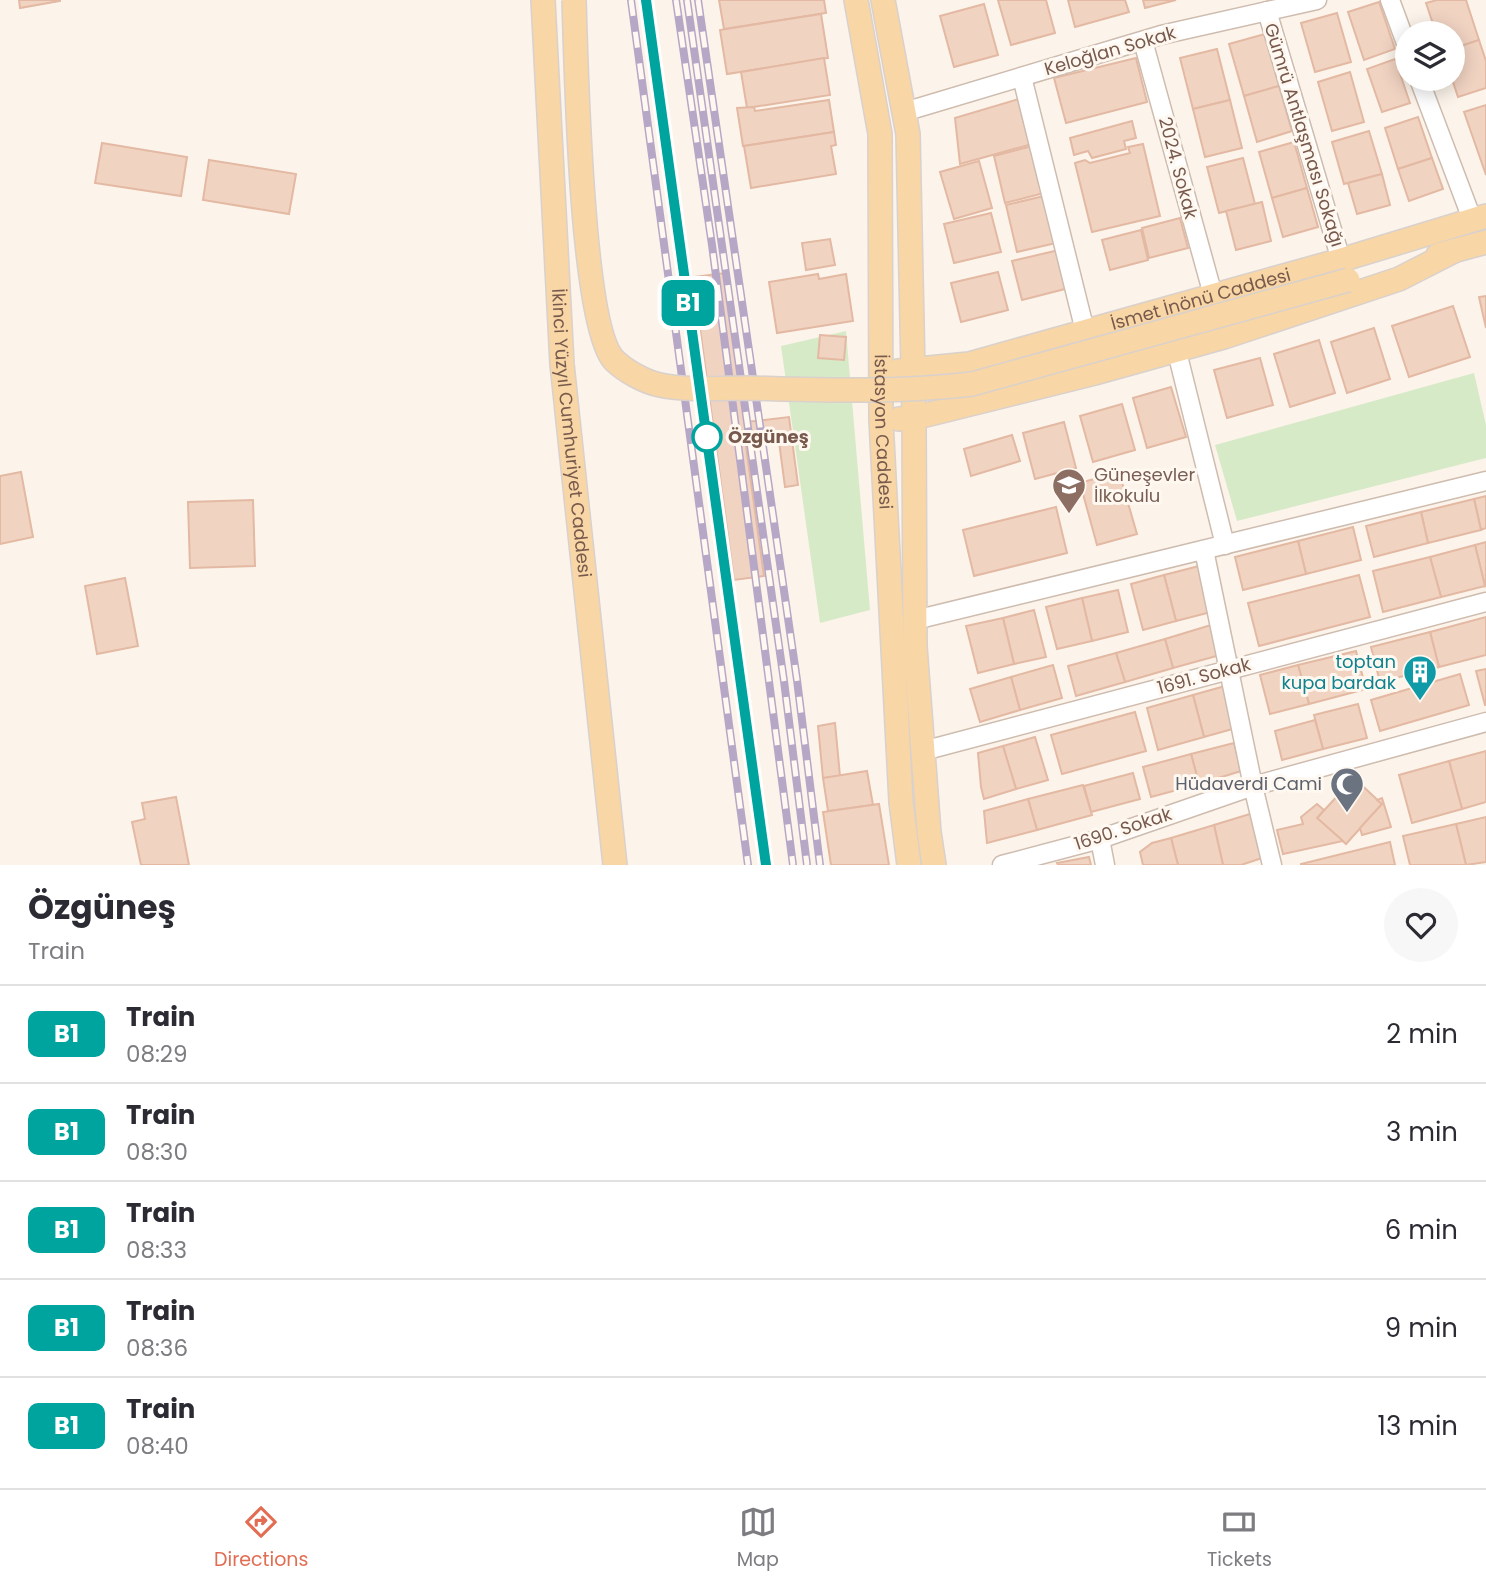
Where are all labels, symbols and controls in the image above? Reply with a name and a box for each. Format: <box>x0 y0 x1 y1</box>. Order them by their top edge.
street label: Keloğlan Sokak <box>1041 20 1179 81</box>
street label: Gümrü Antlaşması Sokağı <box>1258 20 1350 250</box>
map controls <box>1395 21 1465 91</box>
button: layers <box>1395 21 1465 91</box>
street label: 2024. Sokak <box>1153 114 1204 222</box>
street label: İsmet İnönü Caddesi <box>1108 262 1293 336</box>
line badge: B1 <box>656 280 720 326</box>
text: B1 <box>676 286 700 319</box>
street label: İkinci Yüzyıl Cumhuriyet Caddesi <box>546 288 598 579</box>
street label: İstasyon Caddesi <box>869 354 899 510</box>
marker: Özgüneş <box>692 422 722 452</box>
place label: Özgüneş <box>728 424 809 449</box>
place label: Güneşevler İlkokulu <box>1094 462 1195 508</box>
school or university icon: Güneşevler İlkokulu <box>1050 466 1088 515</box>
place label: toptan kupa bardak <box>1281 649 1397 695</box>
street label: 1691. Sokak <box>1154 651 1254 700</box>
building icon: toptan kupa bardak <box>1401 653 1439 702</box>
mosque icon: Hüdaverdi Cami <box>1328 765 1366 814</box>
place label: Hüdaverdi Cami <box>1175 771 1322 796</box>
street label: 1690. Sokak <box>1071 801 1176 856</box>
text: Özgüneş <box>28 884 176 931</box>
button: heart <box>1384 888 1458 962</box>
text: Train <box>28 935 85 967</box>
text: Train <box>126 999 195 1035</box>
text: 2 min <box>1386 1016 1458 1052</box>
text: B1 <box>54 1017 79 1050</box>
text: 08:29 <box>126 1038 188 1070</box>
text: Train <box>126 1097 195 1133</box>
text: 3 min <box>1386 1114 1458 1150</box>
text: B1 <box>54 1115 79 1148</box>
text: 08:30 <box>126 1136 188 1168</box>
text: Train <box>126 1195 195 1231</box>
text: 6 min <box>1385 1212 1458 1248</box>
text: B1 <box>54 1213 79 1246</box>
text: 08:33 <box>126 1234 187 1266</box>
text: Train <box>126 1293 195 1329</box>
text: 9 min <box>1385 1310 1458 1346</box>
text: B1 <box>54 1311 79 1344</box>
text: 08:36 <box>126 1332 188 1364</box>
text: Train <box>126 1391 195 1427</box>
text: 13 min <box>1378 1408 1458 1444</box>
text: B1 <box>54 1409 79 1442</box>
text: 08:40 <box>126 1430 189 1462</box>
tab: Directions <box>214 1503 308 1574</box>
tab: Map <box>737 1503 779 1574</box>
tab: Tickets <box>1207 1503 1272 1574</box>

